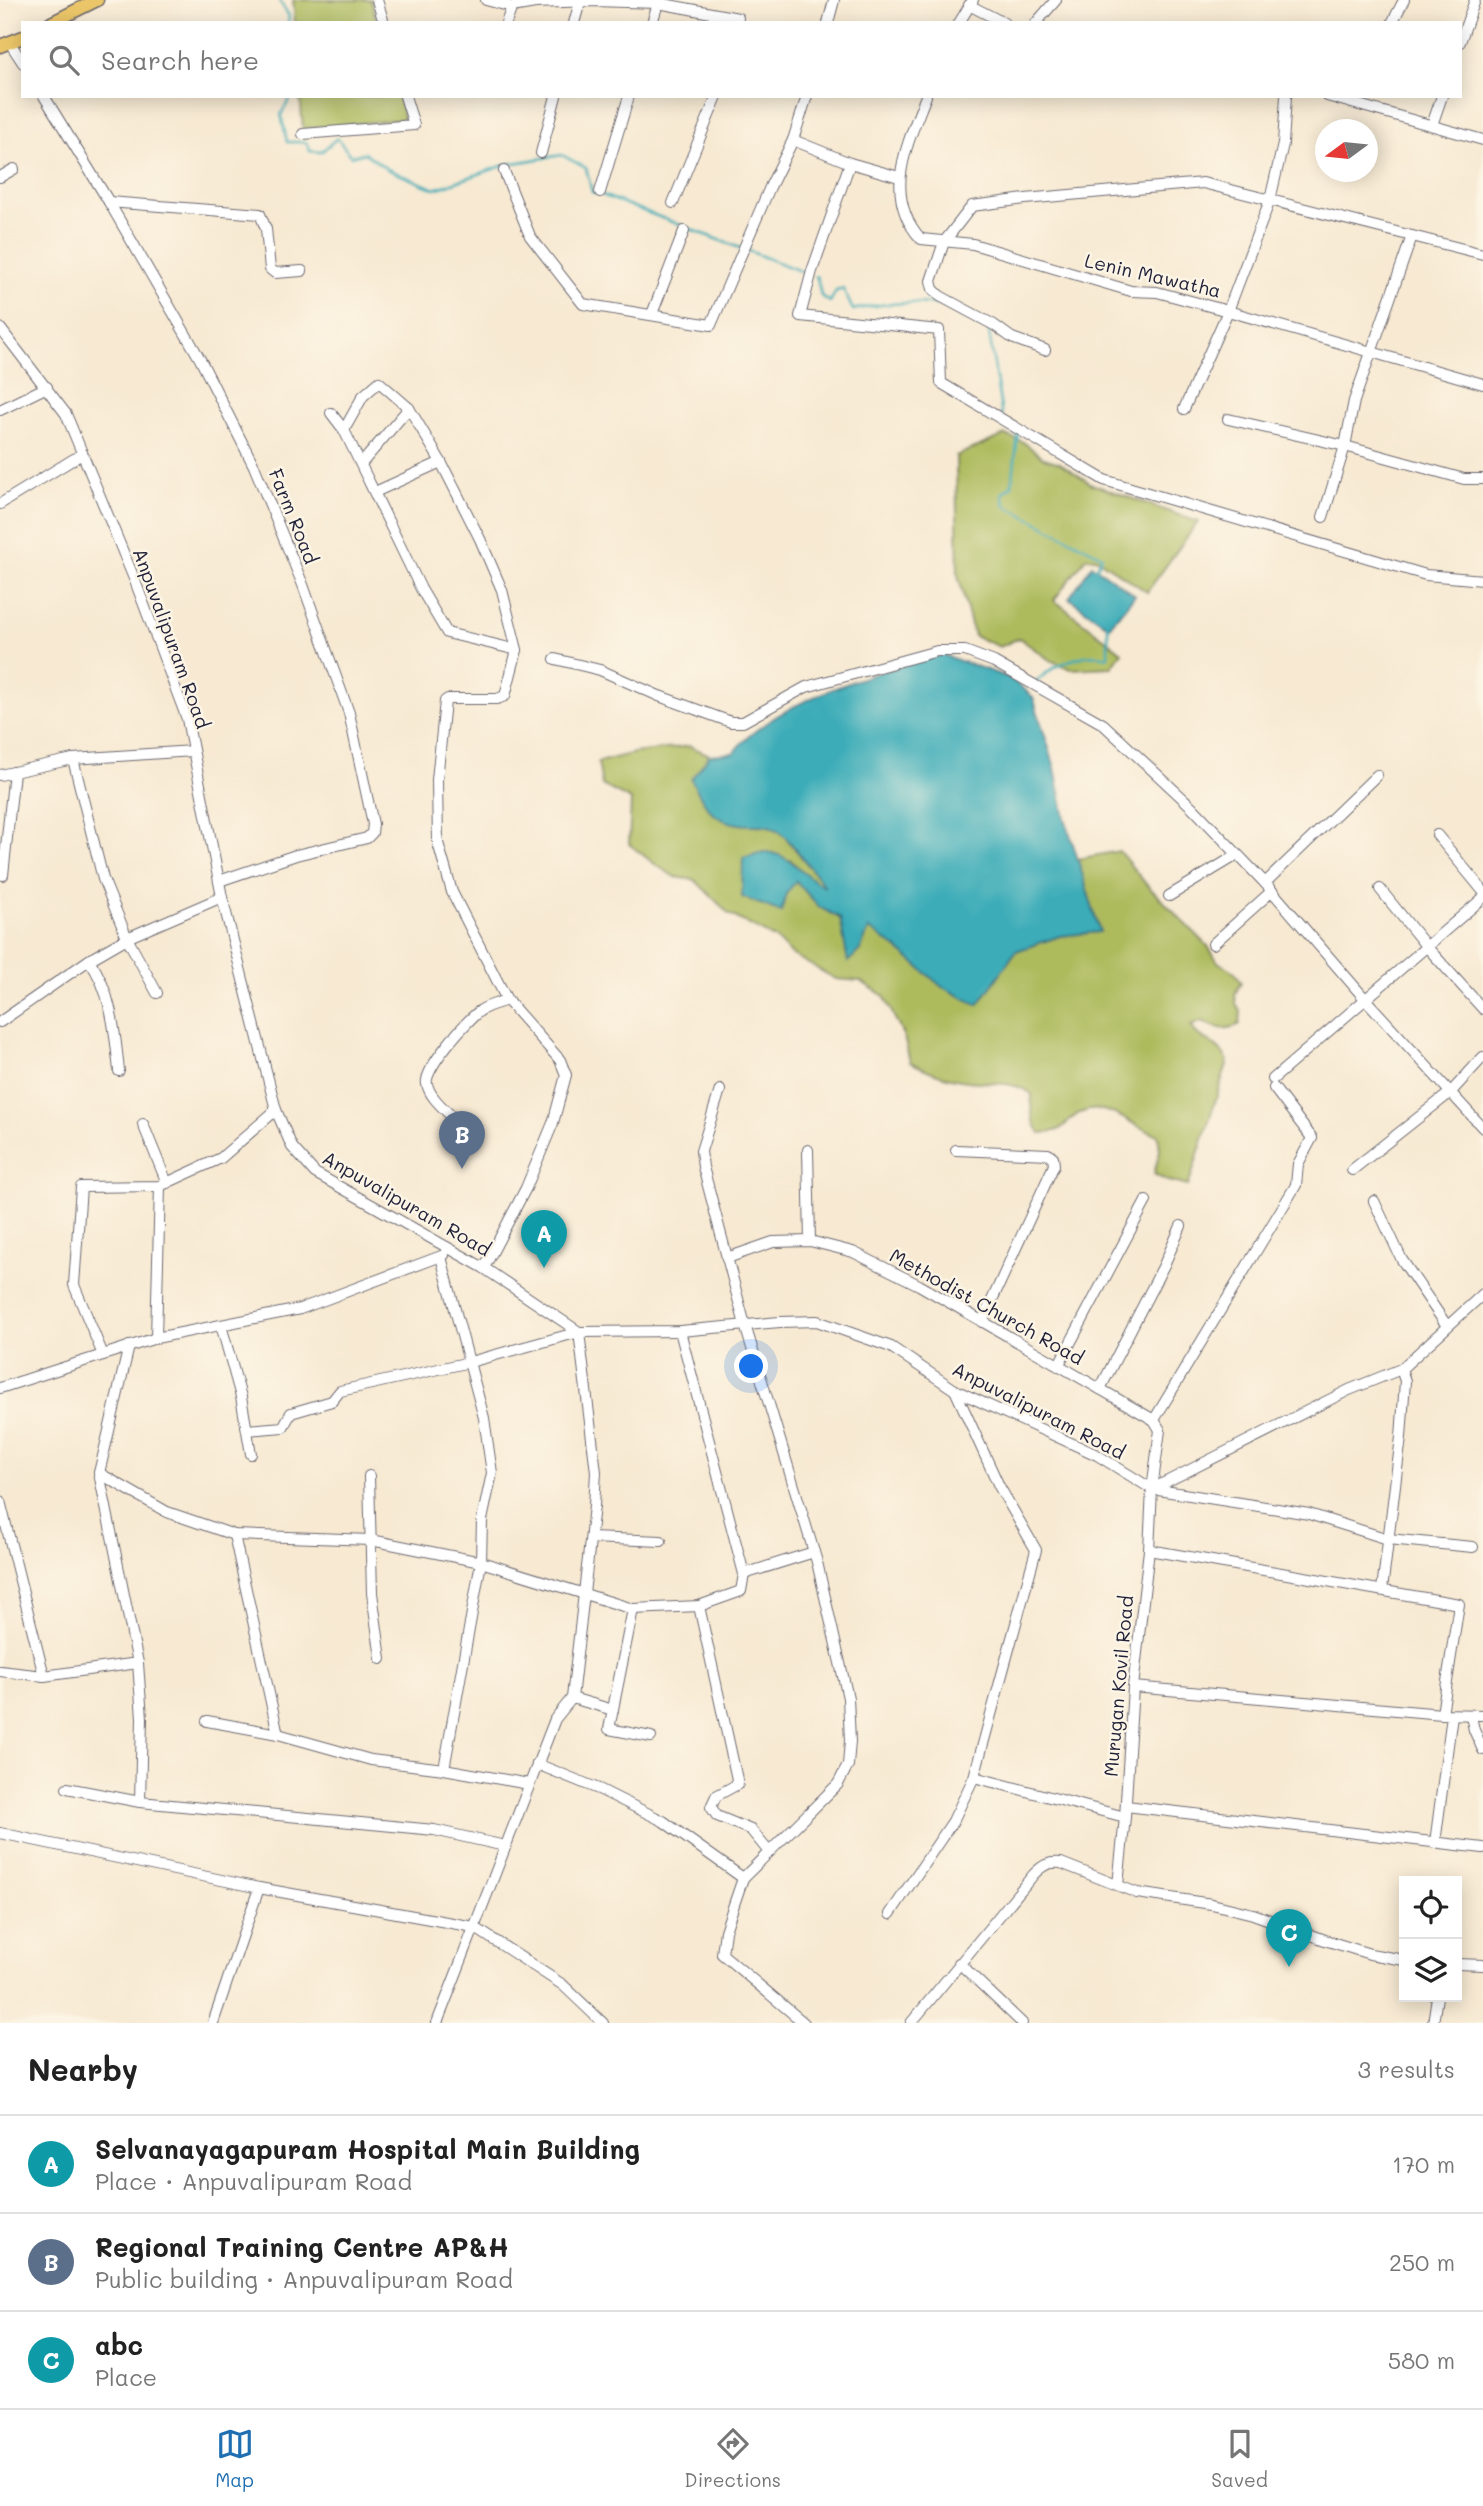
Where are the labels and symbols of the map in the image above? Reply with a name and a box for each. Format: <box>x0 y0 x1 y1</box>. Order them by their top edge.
north arrow <box>1315 119 1378 182</box>
street label: Lenin Mawatha <box>1082 247 1224 303</box>
street label: Farm Road <box>264 465 324 567</box>
street label: Anpuvalipuram Road <box>128 544 216 732</box>
pin: B <box>439 1111 485 1169</box>
street label: Anpuvalipuram Road <box>318 1145 496 1261</box>
pin: A <box>521 1210 567 1268</box>
street label: Methodist Church Road <box>885 1242 1089 1370</box>
your location <box>734 1349 768 1383</box>
street label: Anpuvalipuram Road <box>949 1356 1129 1464</box>
street label: Murugan Kovil Road <box>1098 1594 1138 1778</box>
pin: C <box>1266 1909 1312 1967</box>

